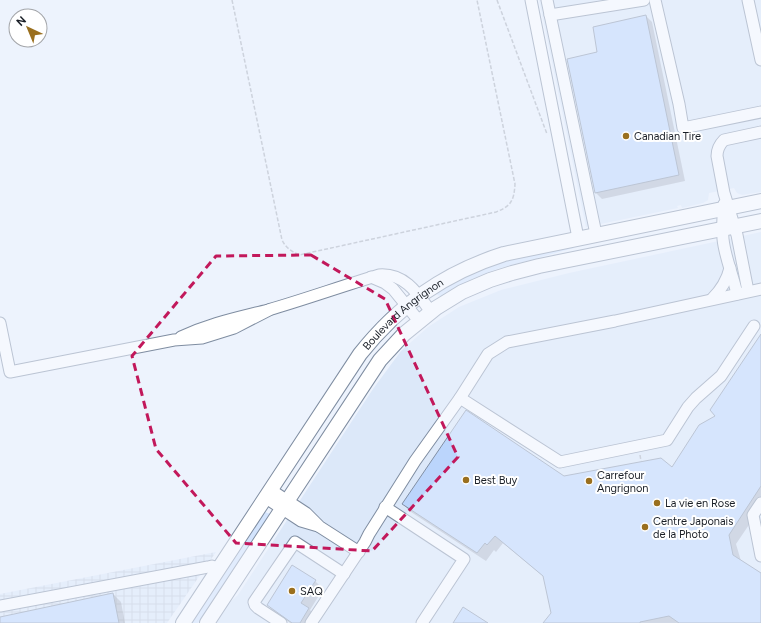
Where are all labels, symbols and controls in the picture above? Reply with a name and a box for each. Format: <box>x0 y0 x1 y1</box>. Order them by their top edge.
north arrow <box>8 8 48 48</box>
text: N <box>14 14 29 29</box>
place label: Canadian Tire <box>634 130 701 143</box>
marker: Canadian Tire <box>621 131 631 141</box>
street label: Boulevard Angrignon <box>360 276 446 352</box>
place label: Carrefour Angrignon <box>597 469 648 495</box>
place label: Best Buy <box>474 474 518 487</box>
marker: Best Buy <box>461 475 471 485</box>
marker: Carrefour Angrignon <box>584 476 594 486</box>
place label: La vie en Rose <box>665 497 735 510</box>
marker: La vie en Rose <box>652 498 662 508</box>
place label: Centre Japonais de la Photo <box>653 515 733 541</box>
marker: Centre Japonais de la Photo <box>640 522 650 532</box>
place label: SAQ <box>300 585 323 598</box>
marker: SAQ <box>287 586 297 596</box>

